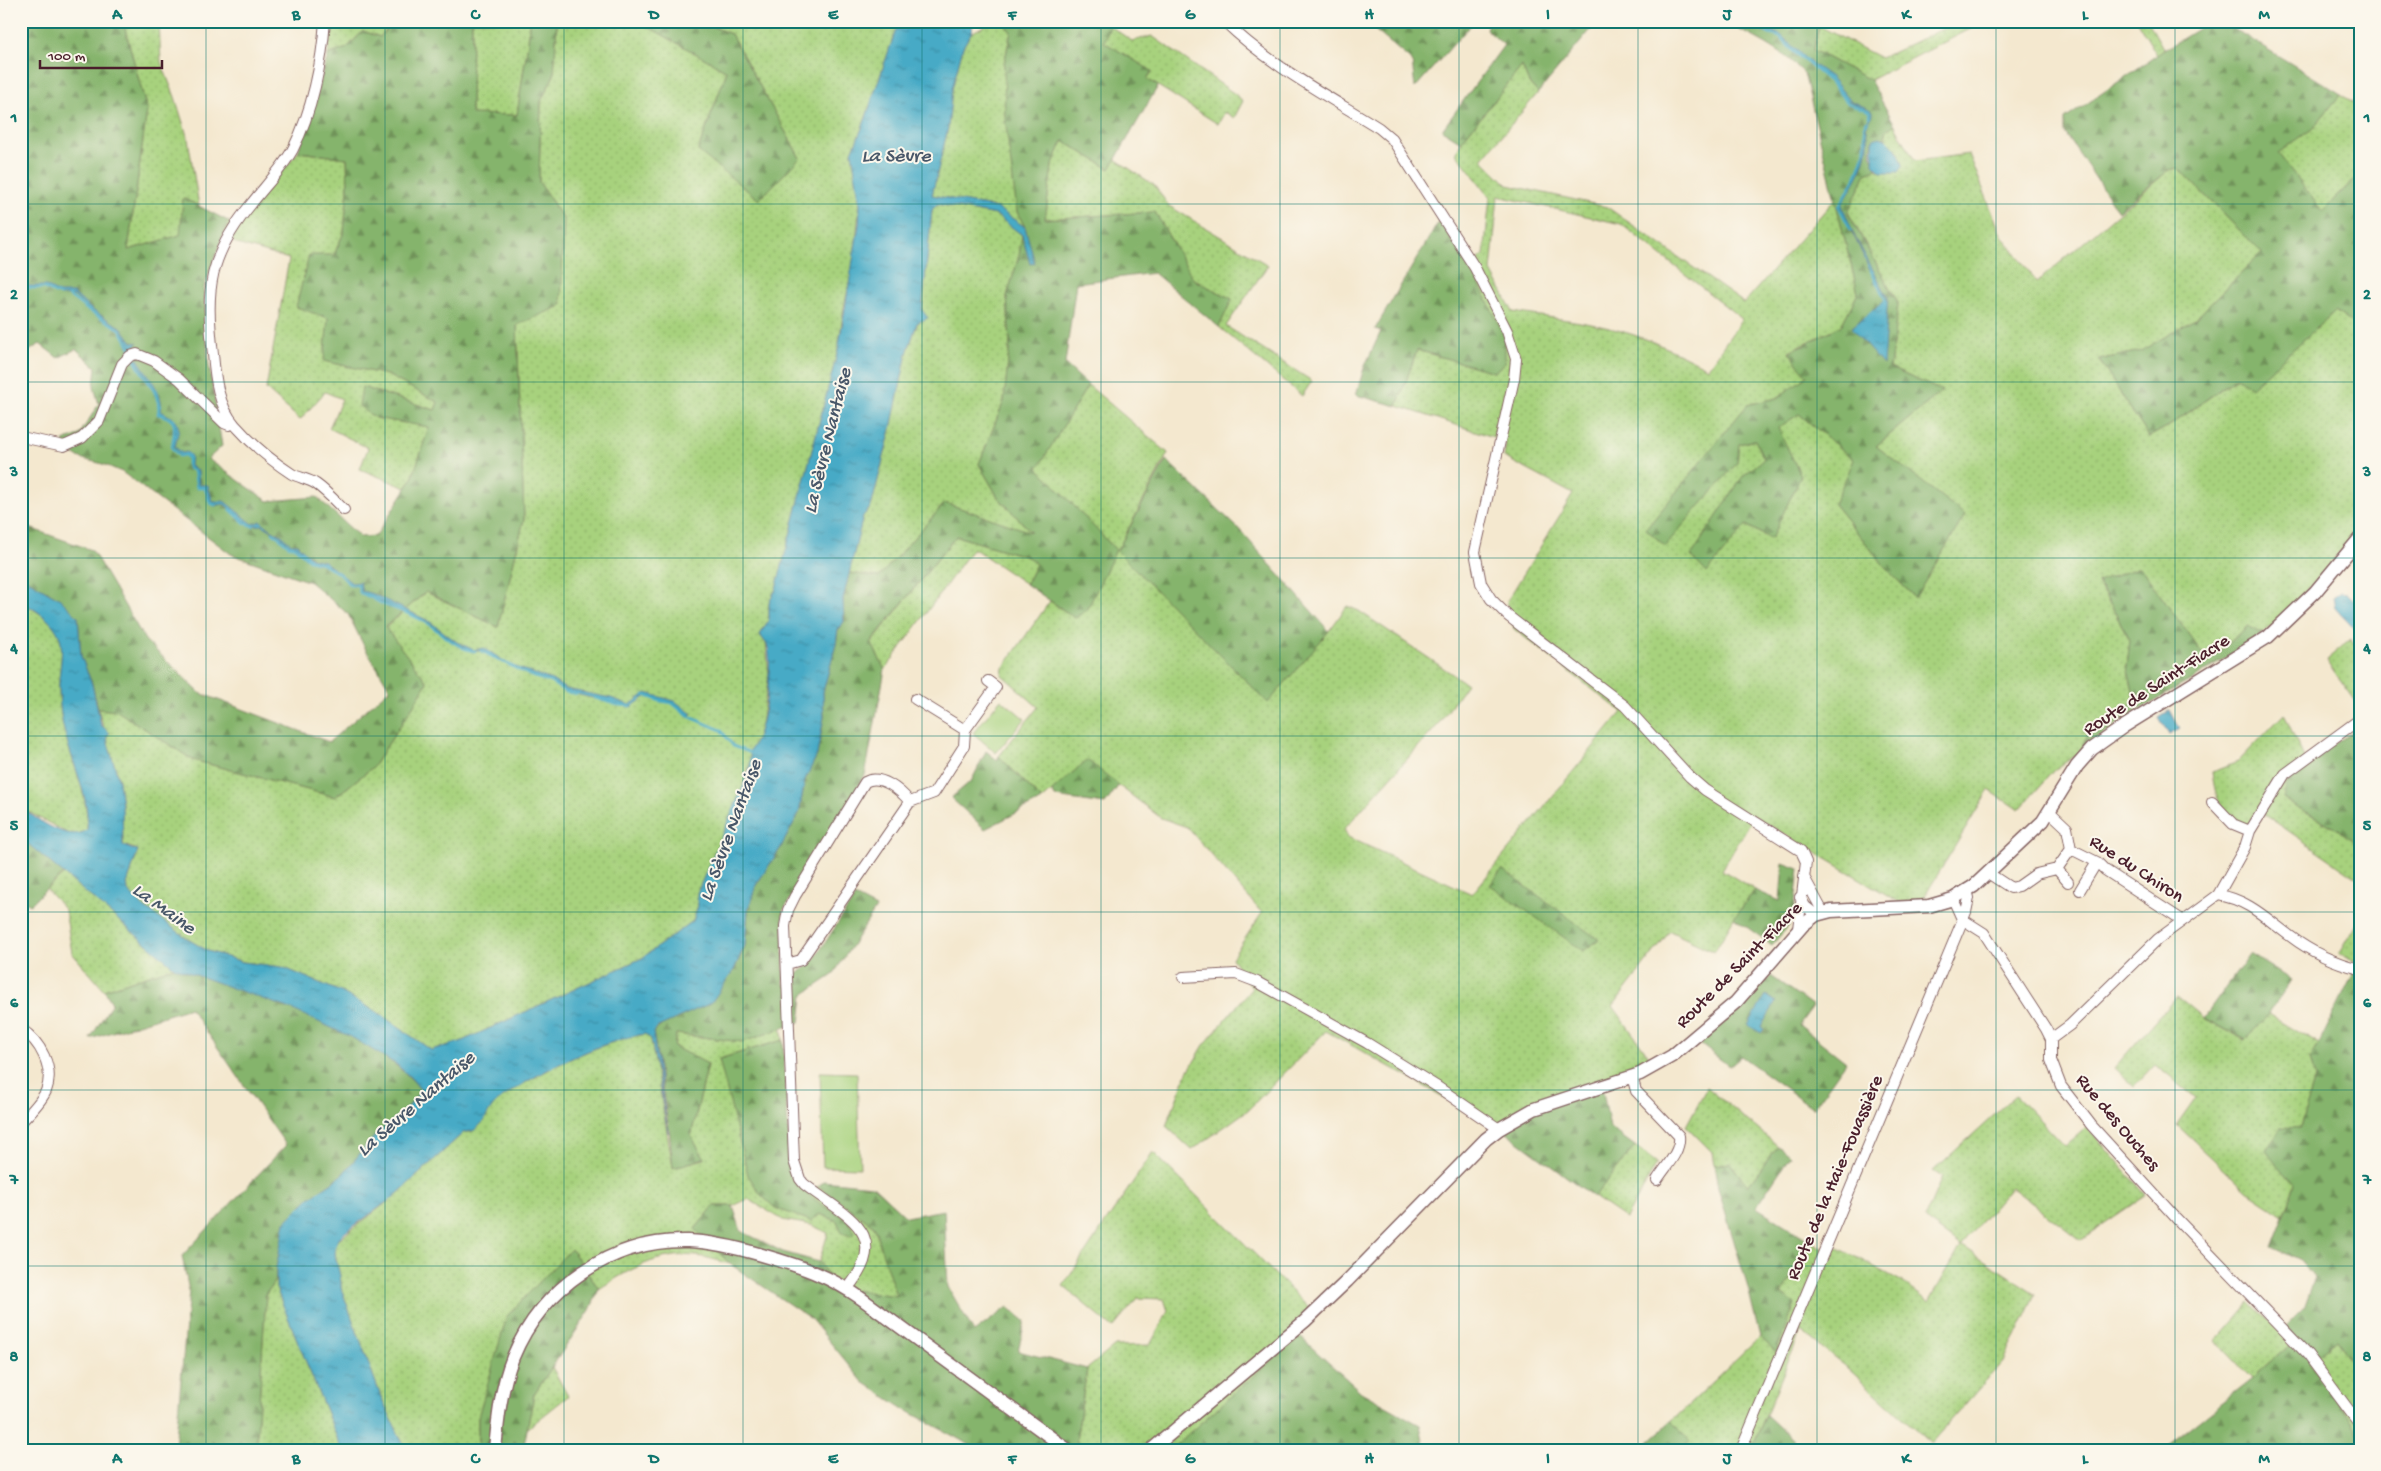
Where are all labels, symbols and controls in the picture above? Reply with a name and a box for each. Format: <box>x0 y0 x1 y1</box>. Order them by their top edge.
text: A <box>111 7 123 26</box>
text: B <box>291 7 301 26</box>
text: C <box>470 7 481 26</box>
text: D <box>647 7 660 26</box>
text: E <box>828 7 839 26</box>
text: F <box>1007 7 1018 26</box>
text: G <box>1185 7 1196 26</box>
text: H <box>1364 7 1374 26</box>
text: I <box>1546 7 1550 26</box>
text: J <box>1722 7 1733 26</box>
text: K <box>1901 7 1913 26</box>
text: L <box>2082 7 2089 26</box>
text: M <box>2258 7 2270 26</box>
scale bar <box>40 38 162 70</box>
text: 100 m <box>47 48 86 66</box>
text: 1 <box>10 110 17 129</box>
text: 1 <box>2363 110 2370 129</box>
water label: La Sèvre <box>862 146 931 169</box>
text: 2 <box>10 287 18 306</box>
text: 2 <box>2363 287 2371 306</box>
water label: La Sèvre Nantaise <box>800 365 858 516</box>
text: 3 <box>9 464 18 483</box>
text: 3 <box>2362 464 2371 483</box>
street label: Route de Saint-Fiacre <box>2080 630 2235 742</box>
text: 4 <box>9 641 18 660</box>
text: 4 <box>2362 641 2371 660</box>
water label: La Sèvre Nantaise <box>696 757 768 905</box>
text: 5 <box>10 818 19 837</box>
text: 5 <box>2363 818 2372 837</box>
street label: Rue du Chiron <box>2084 831 2188 909</box>
water label: La Maine <box>127 879 200 941</box>
street label: Route de Saint-Fiacre <box>1672 898 1808 1034</box>
text: 6 <box>10 995 19 1014</box>
text: 6 <box>2363 995 2372 1014</box>
water label: La Sèvre Nantaise <box>353 1047 481 1162</box>
street label: Rue des Ouches <box>2070 1070 2165 1177</box>
street label: Route de la Haie-Fouassière <box>1782 1072 1890 1284</box>
text: 7 <box>9 1172 19 1191</box>
text: 7 <box>2362 1172 2372 1191</box>
text: 8 <box>10 1349 19 1368</box>
text: 8 <box>2363 1349 2372 1368</box>
text: A <box>111 1451 123 1470</box>
text: B <box>291 1451 301 1470</box>
text: C <box>470 1451 481 1470</box>
text: D <box>647 1451 660 1470</box>
text: E <box>828 1451 839 1470</box>
text: F <box>1007 1451 1018 1470</box>
text: G <box>1185 1451 1196 1470</box>
text: H <box>1364 1451 1374 1470</box>
text: I <box>1546 1451 1550 1470</box>
text: J <box>1722 1451 1733 1470</box>
text: K <box>1901 1451 1913 1470</box>
text: L <box>2082 1451 2089 1470</box>
text: M <box>2258 1451 2270 1470</box>

